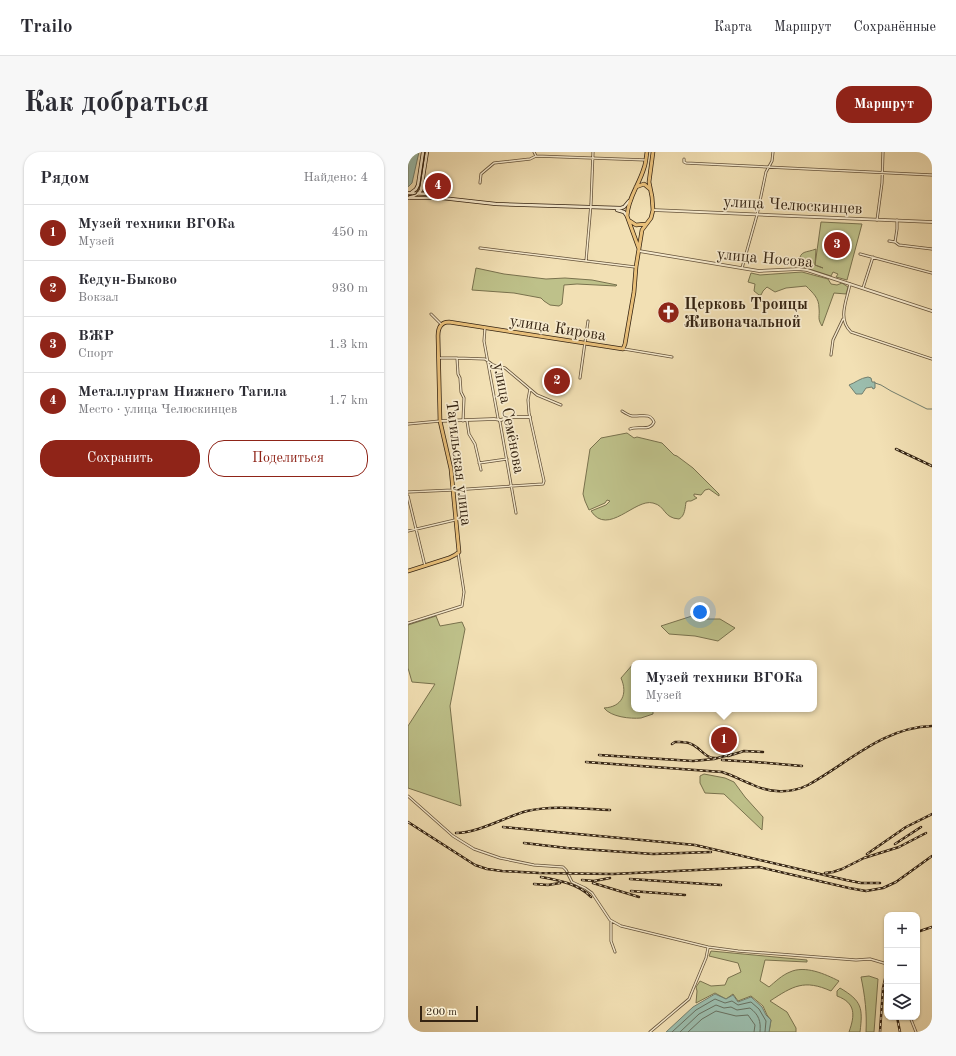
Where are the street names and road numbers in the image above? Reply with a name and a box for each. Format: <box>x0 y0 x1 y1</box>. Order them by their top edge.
street label: улица Челюскинцев <box>723 194 863 218</box>
street label: улица Носова <box>716 247 814 271</box>
street label: улица Кирова <box>508 313 607 345</box>
street label: улица Семёнова <box>489 362 527 475</box>
street label: Тагильская улица <box>442 400 474 527</box>

